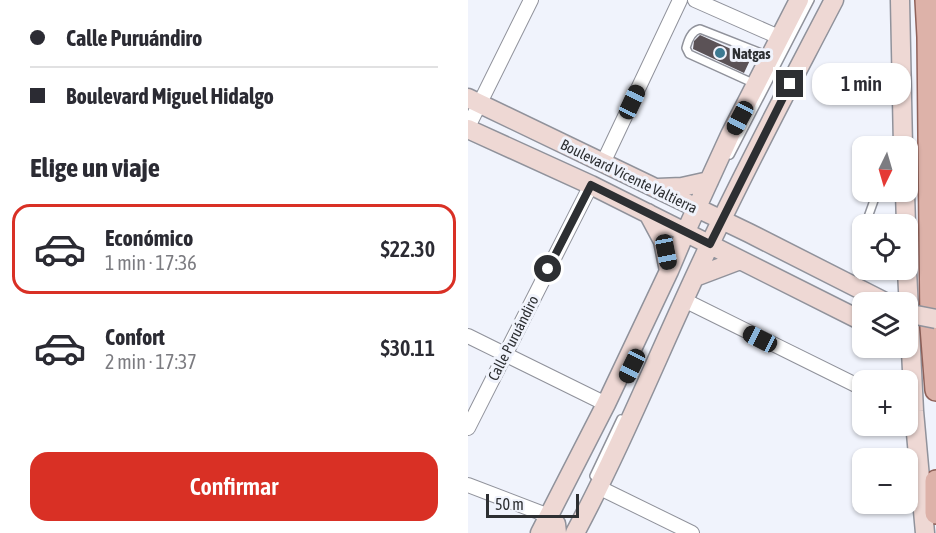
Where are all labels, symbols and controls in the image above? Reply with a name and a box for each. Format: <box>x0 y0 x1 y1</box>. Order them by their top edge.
text: Calle Puruándiro <box>66 25 202 51</box>
place label: Natgas <box>732 45 771 62</box>
marker: Natgas <box>713 46 727 60</box>
callout: 1 min <box>811 63 910 105</box>
route end <box>776 70 803 97</box>
text: 1 min <box>841 72 882 95</box>
car <box>616 82 648 122</box>
text: Boulevard Miguel Hidalgo <box>66 83 274 109</box>
car <box>724 98 756 138</box>
street label: Boulevard Vicente Valtierra <box>558 135 700 217</box>
north arrow <box>852 136 918 202</box>
map controls <box>852 136 918 514</box>
text: Elige un viaje <box>30 152 160 183</box>
button: locate <box>852 214 918 280</box>
icon: car <box>33 222 87 276</box>
text: Económico <box>105 225 193 251</box>
car <box>654 233 678 271</box>
text: $22.30 <box>380 236 435 262</box>
text: 1 min · 17:36 <box>105 251 197 274</box>
route start <box>534 255 561 282</box>
button: layers <box>852 292 918 358</box>
street label: Calle Puruándiro <box>484 293 542 383</box>
icon: car <box>33 321 87 375</box>
car <box>740 323 780 355</box>
text: Confort <box>105 324 165 350</box>
text: $30.11 <box>380 335 435 361</box>
car <box>616 346 648 386</box>
text: 2 min · 17:37 <box>105 350 197 373</box>
button: + <box>852 370 918 436</box>
button: − <box>852 448 918 514</box>
button: Confirmar <box>30 452 438 521</box>
scale bar <box>486 491 579 518</box>
text: 50 m <box>495 495 524 513</box>

